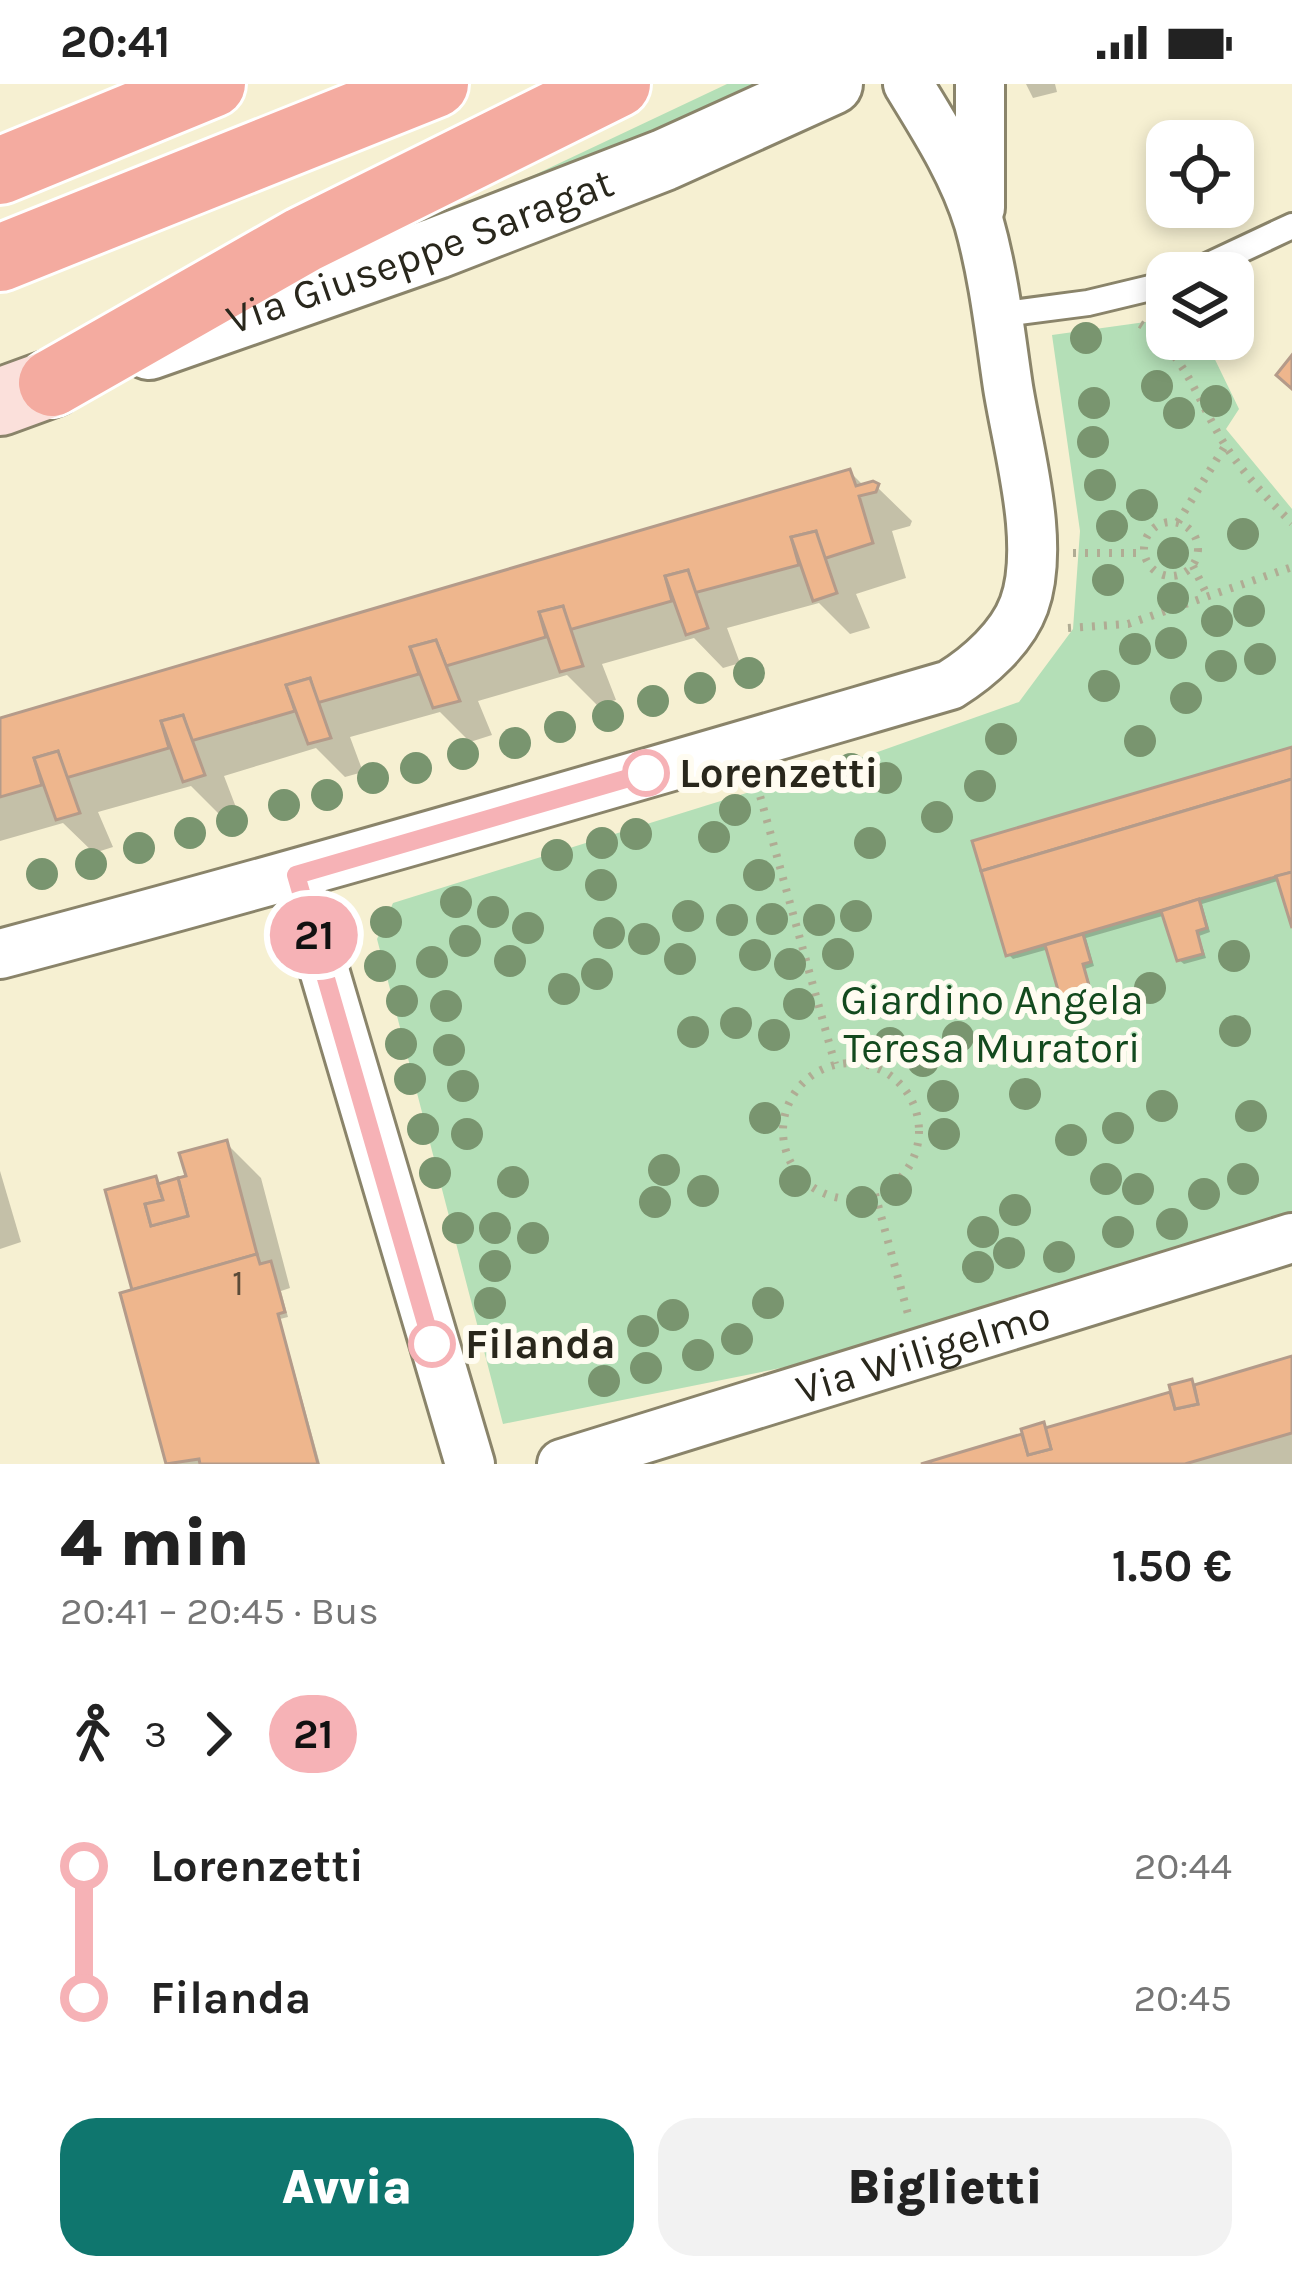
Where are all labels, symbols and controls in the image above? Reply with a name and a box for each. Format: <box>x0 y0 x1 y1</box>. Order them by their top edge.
text: 20:41 <box>60 16 171 68</box>
map controls <box>1146 120 1254 360</box>
button: locate <box>1146 120 1254 228</box>
street label: Via Giuseppe Saragat <box>220 157 620 345</box>
button: layers <box>1146 252 1254 360</box>
place label: Lorenzetti <box>679 748 878 798</box>
marker: Lorenzetti <box>624 751 668 795</box>
line badge: 21 <box>260 896 368 974</box>
text: 21 <box>294 910 334 960</box>
park label: Giardino Angela Teresa Muratori <box>840 975 1144 1073</box>
house number: 1 <box>232 1262 244 1304</box>
street label: Via Wiligelmo <box>790 1289 1056 1415</box>
place label: Filanda <box>465 1319 616 1369</box>
marker: Filanda <box>410 1322 454 1366</box>
text: 4 min <box>60 1504 249 1582</box>
text: 1.50 € <box>1112 1540 1232 1592</box>
text: 20:41 – 20:45 · Bus <box>60 1588 379 1634</box>
icon: walk <box>60 1701 126 1767</box>
icon: forward <box>185 1701 251 1767</box>
text: 21 <box>293 1709 333 1759</box>
text: 3 <box>144 1711 167 1757</box>
text: Lorenzetti <box>150 1840 364 1892</box>
text: 20:44 <box>1134 1843 1232 1889</box>
text: Filanda <box>150 1972 311 2024</box>
text: 20:45 <box>1133 1975 1232 2021</box>
button: Avvia <box>60 2118 634 2256</box>
button: Biglietti <box>658 2118 1232 2256</box>

